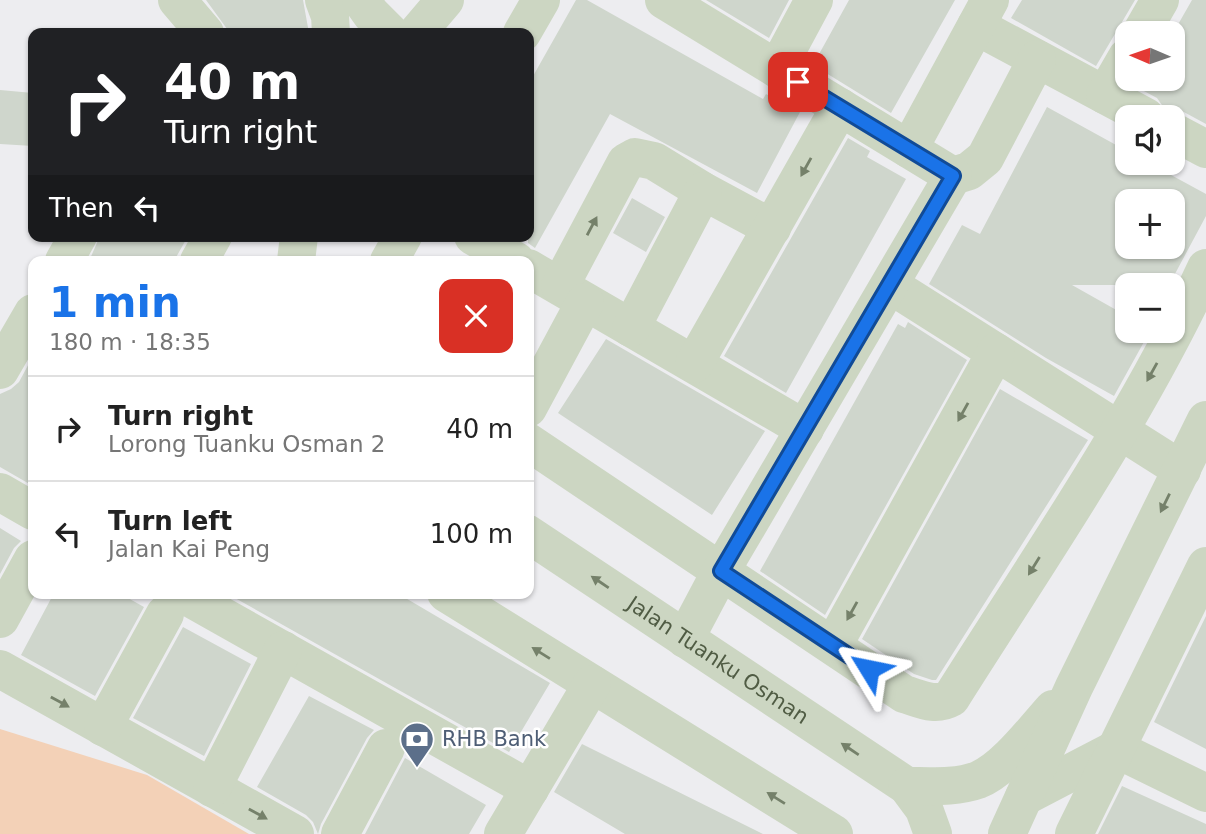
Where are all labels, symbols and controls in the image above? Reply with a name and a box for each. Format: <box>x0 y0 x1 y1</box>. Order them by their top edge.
north arrow <box>1115 21 1185 91</box>
map controls <box>1115 21 1185 343</box>
pin <box>768 52 828 112</box>
text: 40 m <box>164 54 300 111</box>
icon: right <box>49 56 140 147</box>
icon: arrive <box>779 63 817 101</box>
button: sound <box>1115 105 1185 175</box>
text: Turn right <box>164 113 317 151</box>
one-way arrow <box>800 157 812 176</box>
icon: left <box>128 189 166 227</box>
button: + <box>1115 189 1185 259</box>
text: Then <box>49 193 114 223</box>
one-way arrow <box>586 216 598 236</box>
button: − <box>1115 273 1185 343</box>
text: 1 min <box>49 278 181 327</box>
button: close <box>439 279 513 353</box>
text: 180 m · 18:35 <box>49 329 211 355</box>
one-way arrow <box>1146 362 1158 382</box>
text: Turn right <box>108 401 253 431</box>
one-way arrow <box>957 402 969 421</box>
icon: right <box>49 410 87 448</box>
text: 40 m <box>446 414 513 444</box>
text: Lorong Tuanku Osman 2 <box>108 431 385 457</box>
one-way arrow <box>1159 493 1170 513</box>
text: Turn left <box>108 506 232 536</box>
icon: left <box>49 515 87 553</box>
text: 100 m <box>430 519 513 549</box>
text: Jalan Kai Peng <box>108 536 270 562</box>
one-way arrow <box>1028 557 1041 576</box>
one-way arrow <box>591 575 609 589</box>
street label: Jalan Tuanku Osman <box>621 590 813 729</box>
one-way arrow <box>846 601 858 620</box>
position arrow <box>832 632 906 706</box>
one-way arrow <box>532 646 551 659</box>
one-way arrow <box>50 696 69 708</box>
bank icon: RHB Bank <box>398 720 436 769</box>
place label: RHB Bank <box>442 727 547 751</box>
one-way arrow <box>841 742 860 755</box>
one-way arrow <box>767 792 786 805</box>
one-way arrow <box>248 808 268 820</box>

